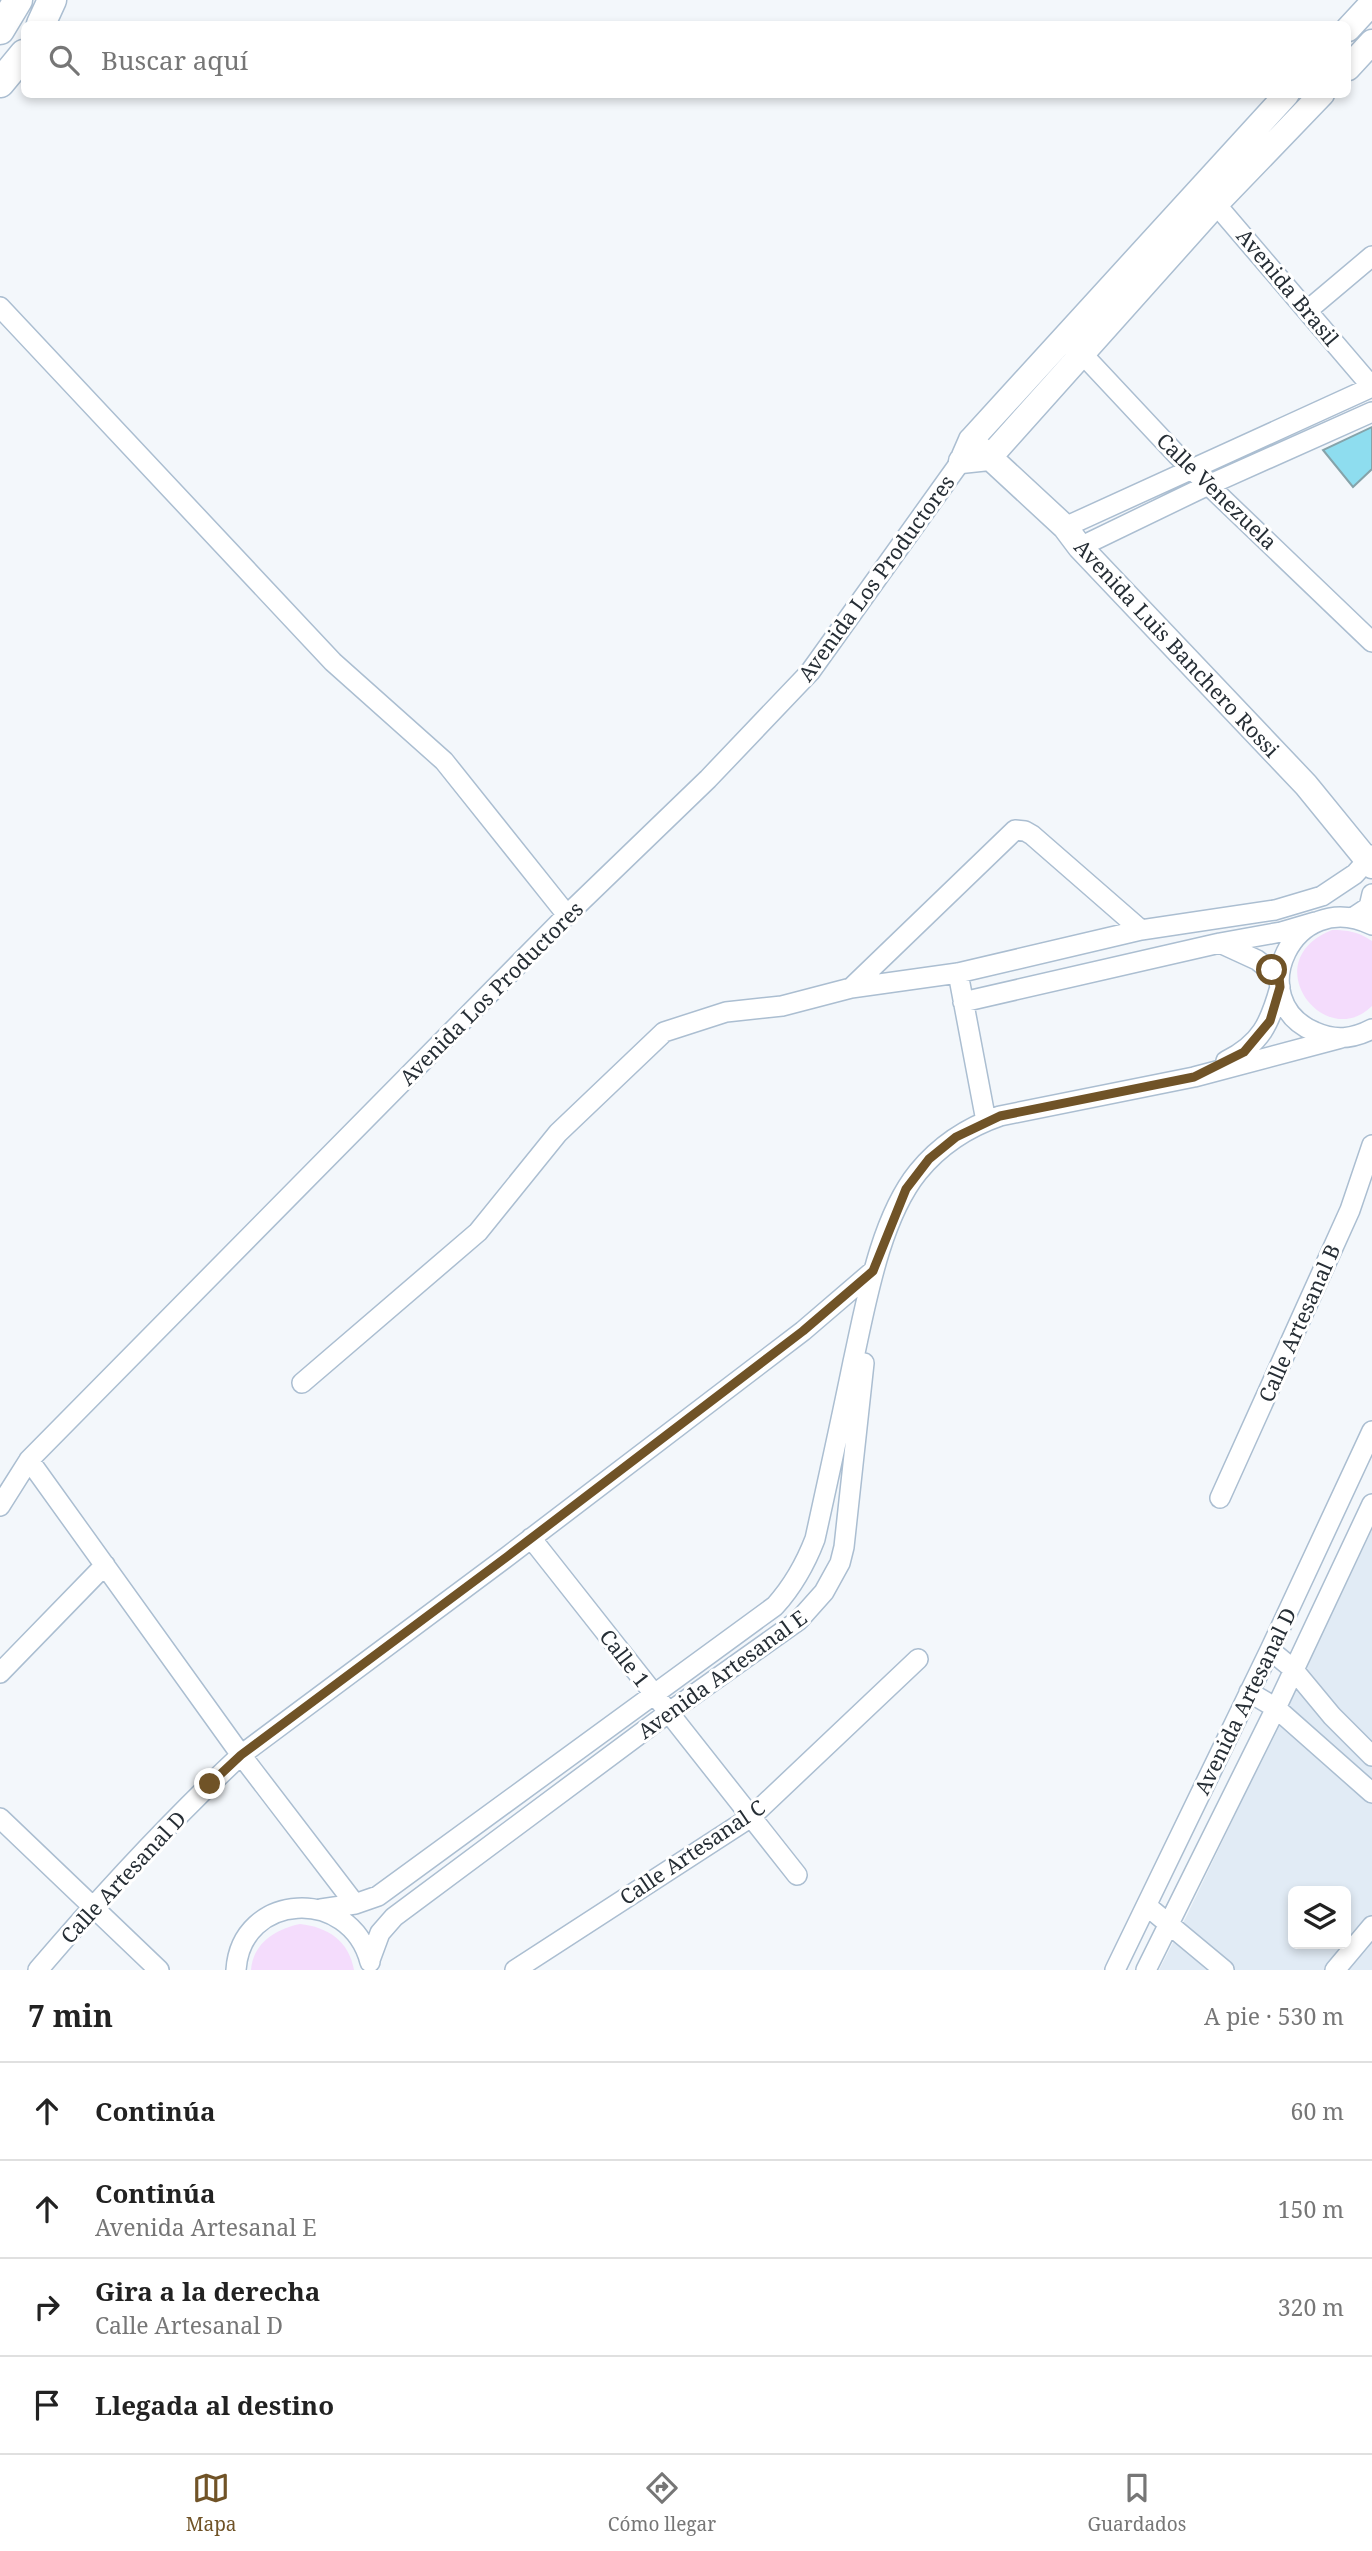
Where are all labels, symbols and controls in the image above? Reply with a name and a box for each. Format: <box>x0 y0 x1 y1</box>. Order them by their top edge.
search box <box>21 21 1351 98</box>
icon: search <box>45 41 83 79</box>
text: Buscar aquí <box>101 42 248 78</box>
street label: Avenida Brasil <box>1231 222 1346 352</box>
street label: Calle Venezuela <box>1151 426 1283 556</box>
street label: Avenida Los Productores <box>792 469 960 687</box>
street label: Avenida Luis Banchero Rossi <box>1068 533 1286 763</box>
street label: Avenida Los Productores <box>393 895 589 1091</box>
route start <box>1256 954 1287 985</box>
street label: Calle Artesanal B <box>1252 1240 1346 1406</box>
street label: Avenida Artesanal E <box>632 1603 812 1745</box>
street label: Avenida Artesanal D <box>1188 1603 1302 1799</box>
street label: Calle 1 <box>594 1623 656 1693</box>
route end <box>194 1768 225 1799</box>
street label: Calle Artesanal C <box>614 1793 770 1911</box>
street label: Calle Artesanal D <box>54 1805 192 1949</box>
map controls <box>1288 1886 1351 1949</box>
button: layers <box>1288 1886 1351 1949</box>
text: 7 min <box>28 1995 113 2036</box>
text: A pie · 530 m <box>1204 2000 1344 2032</box>
icon: ahead <box>28 2092 66 2130</box>
text: Continúa <box>95 2093 216 2129</box>
text: 60 m <box>1291 2095 1344 2127</box>
text: Continúa <box>95 2175 216 2211</box>
icon: ahead <box>28 2190 66 2228</box>
text: 150 m <box>1278 2193 1344 2225</box>
text: Avenida Artesanal E <box>95 2211 317 2243</box>
text: Gira a la derecha <box>95 2273 320 2309</box>
icon: right <box>28 2288 66 2326</box>
text: 320 m <box>1278 2291 1344 2323</box>
text: Calle Artesanal D <box>95 2309 283 2341</box>
icon: arrive <box>28 2386 66 2424</box>
text: Llegada al destino <box>95 2387 334 2423</box>
tab: Mapa <box>186 2469 237 2537</box>
tab: Cómo llegar <box>608 2469 716 2537</box>
tab: Guardados <box>1087 2469 1186 2537</box>

